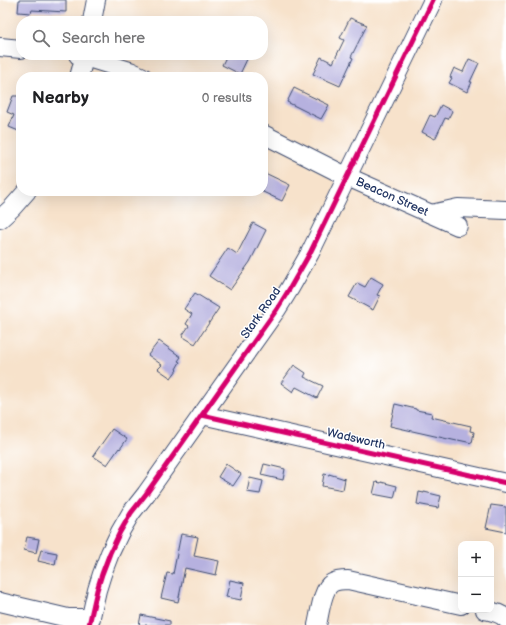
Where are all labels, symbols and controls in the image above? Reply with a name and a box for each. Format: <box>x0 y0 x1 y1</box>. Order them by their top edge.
search box <box>16 16 268 60</box>
icon: search <box>30 27 52 49</box>
text: Search here <box>62 29 145 48</box>
text: Nearby <box>32 88 89 108</box>
text: 0 results <box>202 90 252 106</box>
street label: Beacon Street <box>353 174 431 220</box>
street label: Stark Road <box>238 284 284 342</box>
street label: Wadsworth <box>325 425 387 453</box>
map controls <box>458 541 494 613</box>
button: + <box>458 541 494 577</box>
button: − <box>458 577 494 613</box>

